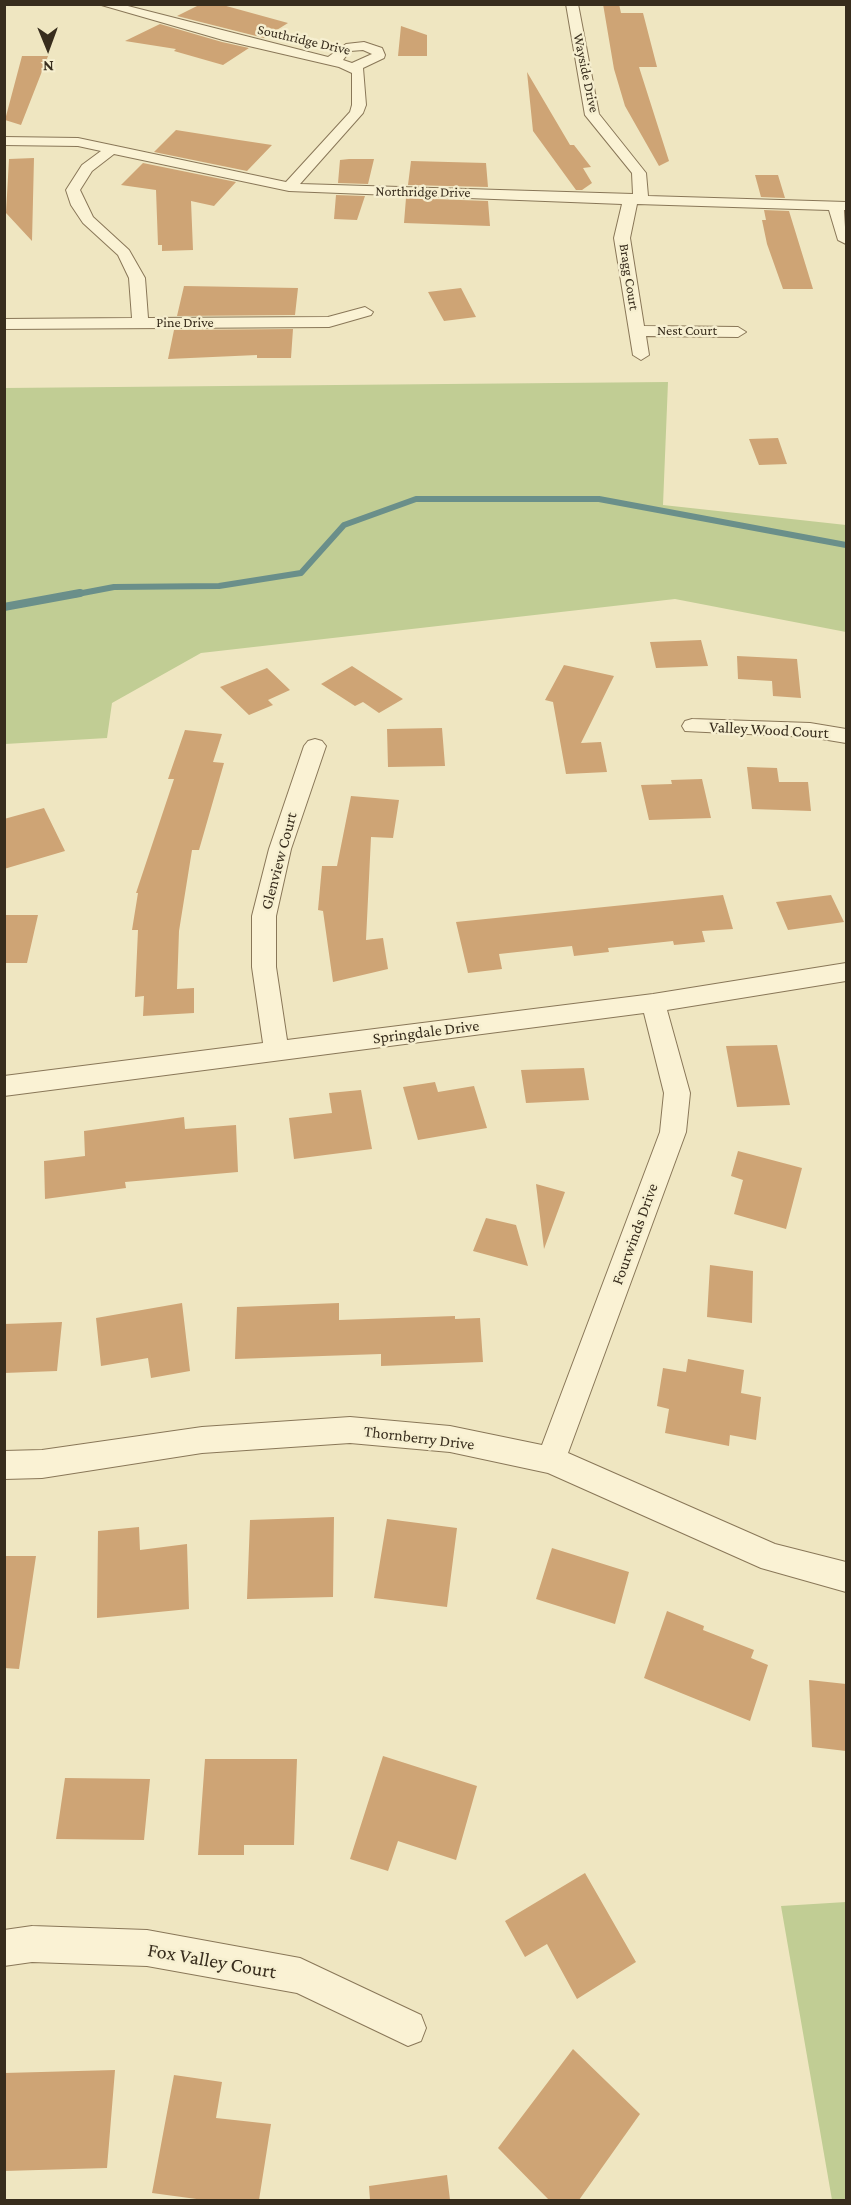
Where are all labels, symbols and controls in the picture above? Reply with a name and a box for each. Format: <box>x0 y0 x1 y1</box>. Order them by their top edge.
north arrow <box>18 18 78 78</box>
street label: Southridge Drive <box>256 21 352 59</box>
street label: Wayside Drive <box>569 32 603 114</box>
text: N <box>43 58 54 75</box>
street label: Northridge Drive <box>375 183 471 201</box>
street label: Bragg Court <box>615 243 643 311</box>
street label: Pine Drive <box>156 315 214 331</box>
street label: Nest Court <box>657 323 717 339</box>
street label: Valley Wood Court <box>709 717 829 743</box>
street label: Glenview Court <box>257 810 301 912</box>
street label: Springdale Drive <box>372 1016 480 1048</box>
street label: Fourwinds Drive <box>608 1181 662 1287</box>
street label: Thornberry Drive <box>363 1422 475 1454</box>
street label: Fox Valley Court <box>146 1938 278 1984</box>

